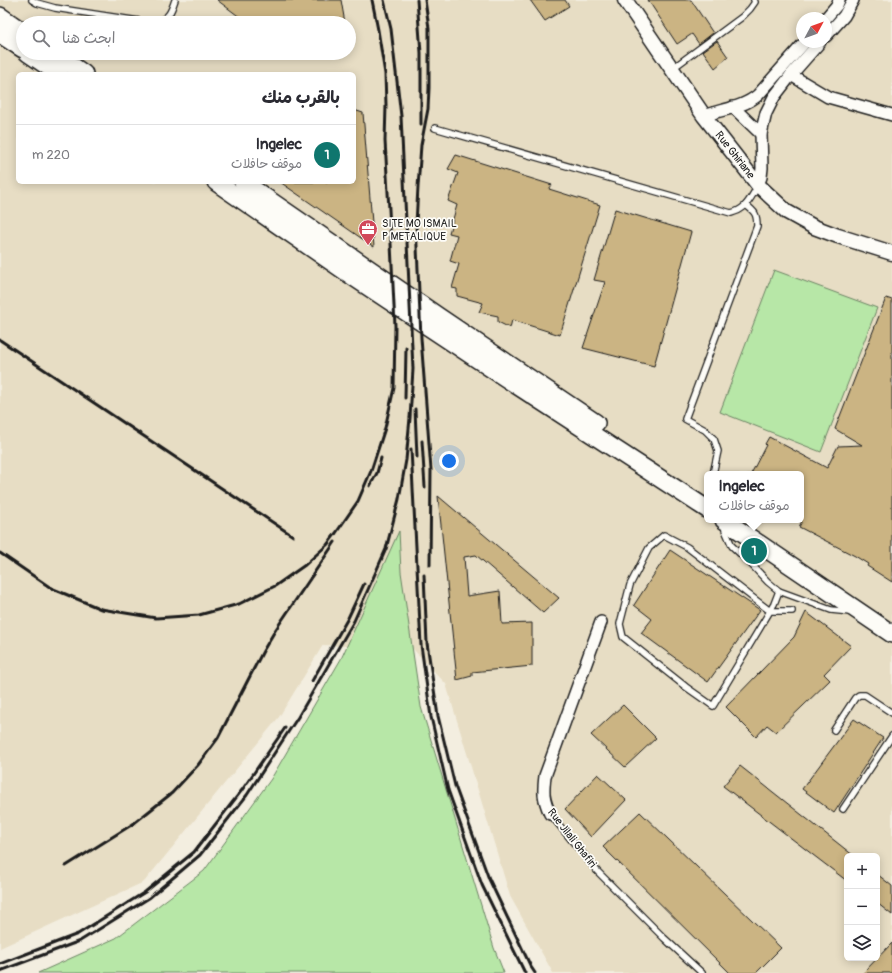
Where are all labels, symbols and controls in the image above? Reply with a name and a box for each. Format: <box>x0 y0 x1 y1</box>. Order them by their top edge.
north arrow <box>796 12 832 48</box>
search box <box>16 16 356 60</box>
icon: search <box>30 27 52 49</box>
text: ابحث هنا <box>62 29 115 48</box>
text: بالقرب منك <box>262 87 340 108</box>
street label: Rue Ghiriane <box>712 129 758 182</box>
text: Ingelec <box>256 135 302 154</box>
text: 220 m <box>32 147 70 163</box>
text: 1 <box>324 147 330 163</box>
text: موقف حافلات <box>231 156 302 172</box>
place label: SITE MO ISMAIL P METALIQUE <box>382 217 457 243</box>
office icon: SITE MO ISMAIL P METALIQUE <box>357 218 379 246</box>
your location <box>439 451 459 471</box>
popup <box>704 471 804 523</box>
text: Ingelec <box>719 477 765 496</box>
text: موقف حافلات <box>719 498 789 514</box>
pin: 1 <box>741 536 767 566</box>
street label: Rue Jilali Ghafiri <box>545 806 599 870</box>
map controls <box>844 853 880 961</box>
button: + <box>844 853 880 889</box>
button: − <box>844 889 880 925</box>
button: layers <box>844 925 880 961</box>

